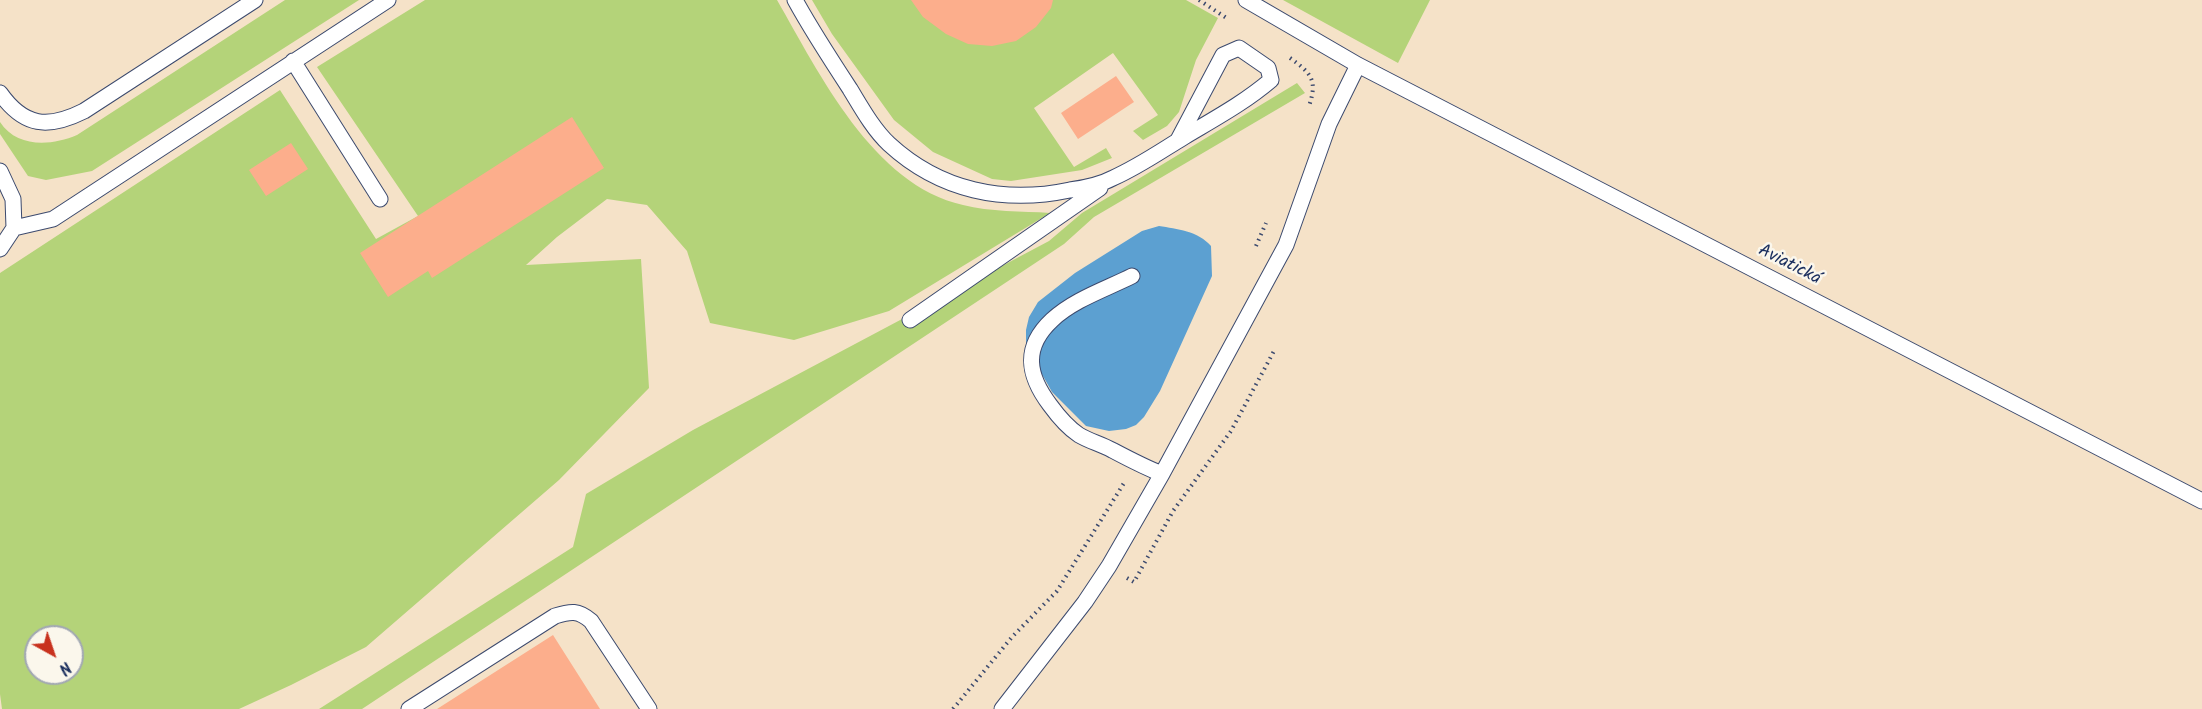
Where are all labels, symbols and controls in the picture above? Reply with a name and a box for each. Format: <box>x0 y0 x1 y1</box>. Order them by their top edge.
street label: Aviatická <box>1754 241 1824 291</box>
north arrow <box>24 625 84 685</box>
text: N <box>53 655 77 680</box>

